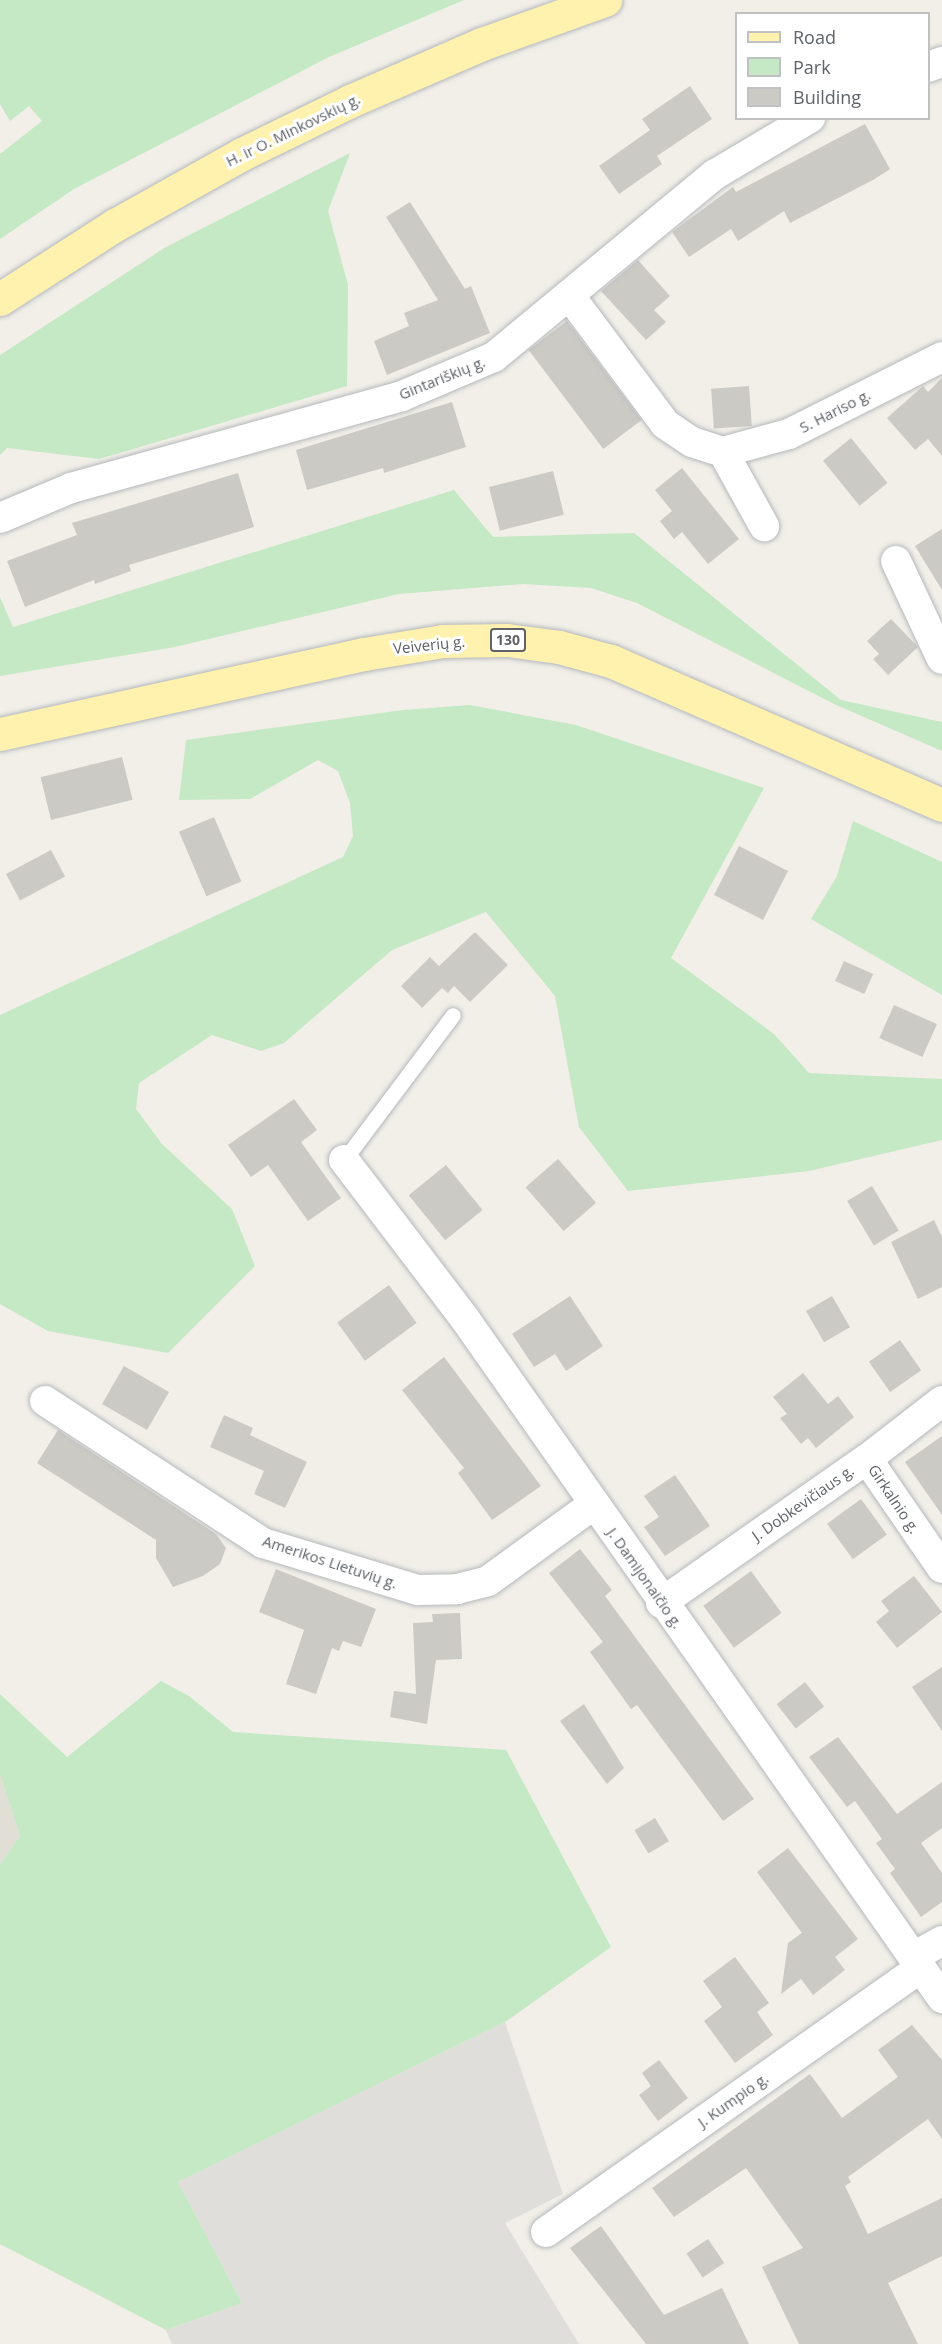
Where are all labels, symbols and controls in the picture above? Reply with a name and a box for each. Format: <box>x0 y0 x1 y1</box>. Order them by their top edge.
legend <box>735 12 930 120</box>
text: Road <box>793 25 836 49</box>
text: Park <box>793 55 831 79</box>
text: Building <box>793 85 861 109</box>
street label: H. ir O. Minkovskių g. <box>223 90 363 170</box>
street label: Gintariškių g. <box>396 353 488 403</box>
street label: S. Hariso g. <box>796 385 874 437</box>
road number: 130 <box>488 629 528 651</box>
street label: Veiverių g. <box>392 632 466 658</box>
street label: J. Dobkevičiaus g. <box>749 1461 857 1545</box>
street label: Girkalnio g. <box>865 1461 923 1537</box>
street label: J. Damijonaičio g. <box>604 1524 686 1632</box>
street label: Amerikos Lietuvių g. <box>260 1532 400 1592</box>
street label: J. Kumpio g. <box>694 2069 772 2131</box>

